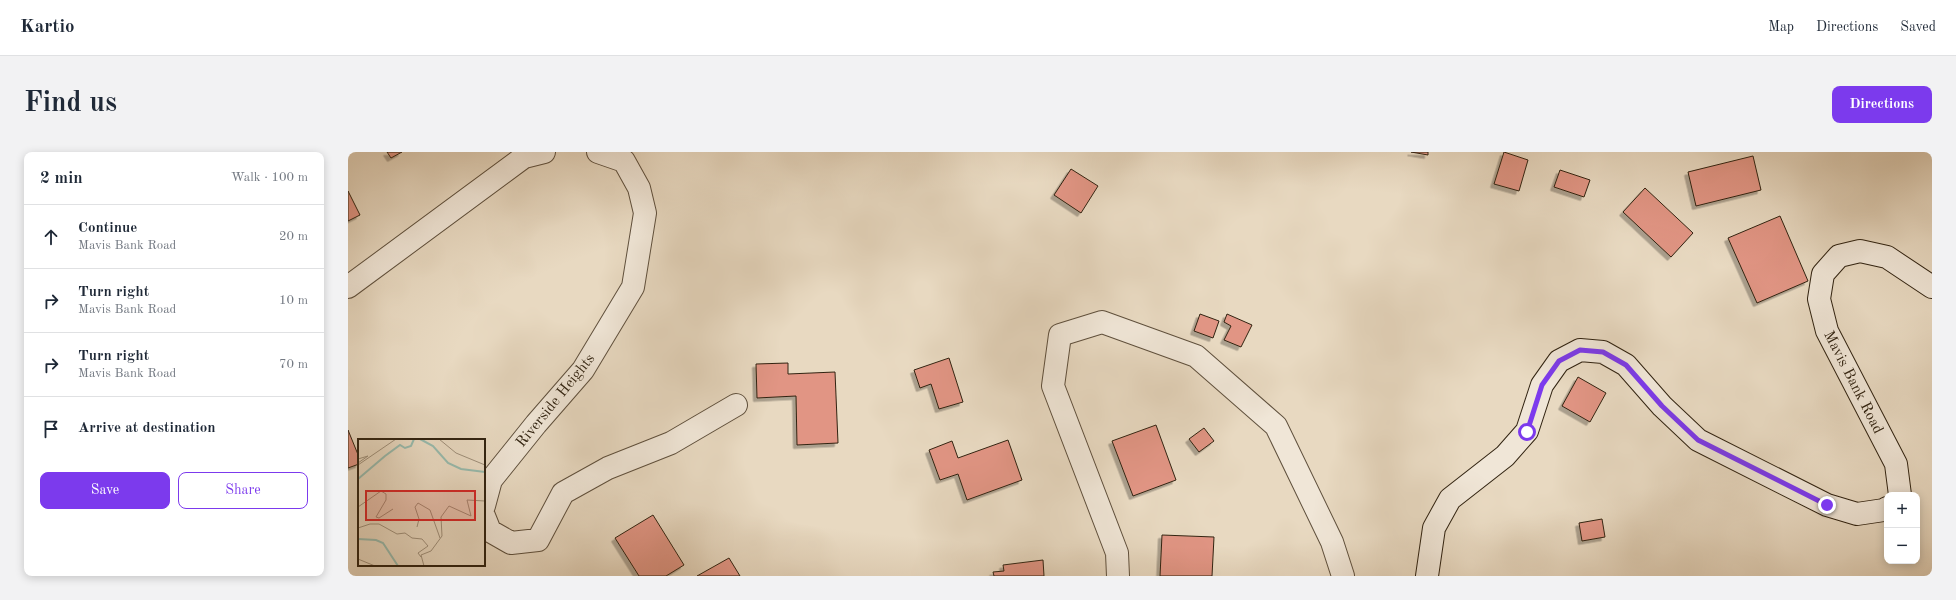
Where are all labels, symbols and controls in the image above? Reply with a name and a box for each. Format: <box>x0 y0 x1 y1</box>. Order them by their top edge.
text: Kartio <box>20 18 75 37</box>
text: Map <box>1768 20 1794 34</box>
text: Directions <box>1816 20 1878 34</box>
text: Saved <box>1900 20 1936 34</box>
button: Directions <box>1832 86 1932 123</box>
text: Find us <box>24 90 117 118</box>
text: 2 min <box>40 170 83 187</box>
text: Walk · 100 m <box>231 171 308 184</box>
text: Continue <box>78 221 137 236</box>
icon: ahead <box>40 226 62 248</box>
text: 20 m <box>279 230 308 243</box>
text: Mavis Bank Road <box>78 239 176 252</box>
text: Turn right <box>78 285 149 300</box>
icon: right <box>40 290 62 312</box>
text: 10 m <box>279 294 308 307</box>
text: Mavis Bank Road <box>78 303 176 316</box>
street label: Mavis Bank Road <box>1820 329 1885 437</box>
text: Turn right <box>78 349 149 364</box>
street label: Riverside Heights <box>514 351 598 450</box>
icon: right <box>40 354 62 376</box>
text: 70 m <box>279 358 308 371</box>
text: Mavis Bank Road <box>78 367 176 380</box>
icon: arrive <box>40 418 62 440</box>
text: Arrive at destination <box>78 421 216 436</box>
route start <box>1518 423 1536 441</box>
inset map <box>358 439 485 566</box>
button: Save <box>40 472 170 509</box>
button: Share <box>178 472 308 509</box>
map controls <box>1884 492 1920 564</box>
button: + <box>1884 492 1920 528</box>
route end <box>1818 496 1836 514</box>
button: − <box>1884 528 1920 564</box>

